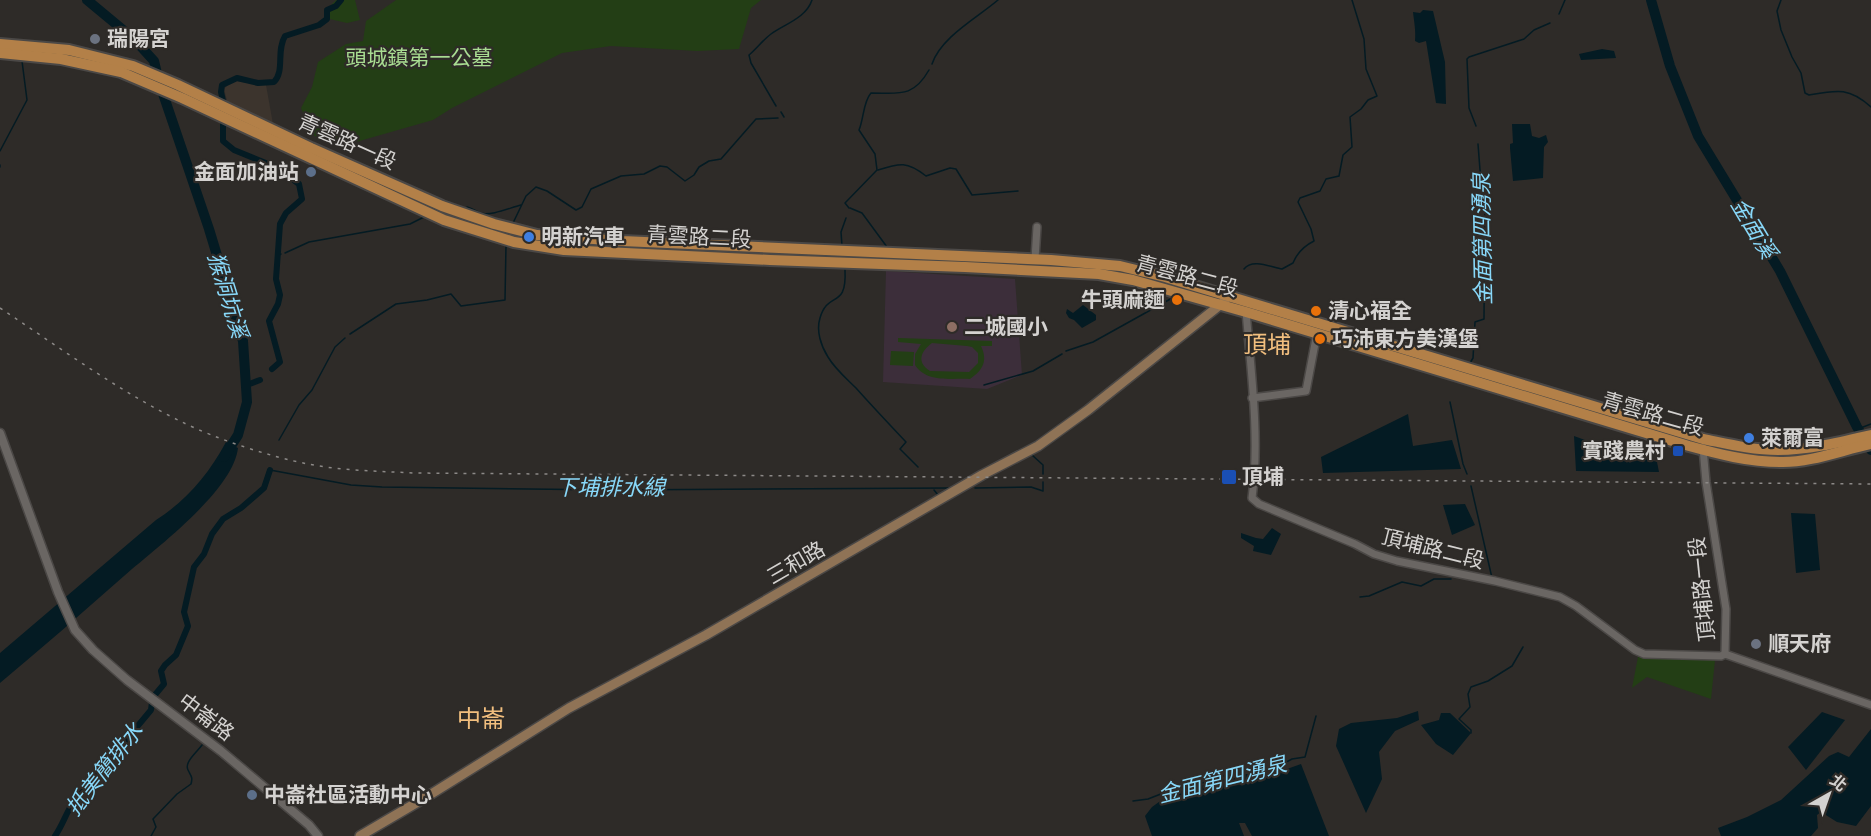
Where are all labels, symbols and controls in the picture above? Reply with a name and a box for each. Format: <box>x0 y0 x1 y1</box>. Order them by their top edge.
place label: 瑞陽宮 <box>107 26 170 50</box>
marker: 瑞陽宮 <box>88 32 102 46</box>
park label: 頭城鎮第一公墓 <box>346 45 493 69</box>
street label: 青雲路一段 <box>295 109 400 173</box>
place label: 金面加油站 <box>194 159 299 183</box>
marker: 金面加油站 <box>304 165 318 179</box>
water label: 金面第四湧泉 <box>1468 172 1495 305</box>
water label: 金面溪 <box>1727 193 1784 265</box>
street label: 青雲路二段 <box>646 221 752 251</box>
place label: 明新汽車 <box>541 224 625 248</box>
marker: 明新汽車 <box>522 230 536 244</box>
water label: 猴洞坑溪 <box>204 249 254 343</box>
street label: 青雲路二段 <box>1133 250 1241 300</box>
place label: 牛頭麻麵 <box>1081 287 1165 311</box>
marker: 牛頭麻麵 <box>1170 293 1184 307</box>
place label: 清心福全 <box>1328 298 1412 322</box>
marker: 清心福全 <box>1309 304 1323 318</box>
place label: 二城國小 <box>964 314 1048 338</box>
marker: 二城國小 <box>945 320 959 334</box>
place label: 巧沛東方美漢堡 <box>1332 326 1479 350</box>
district label: 頂埔 <box>1243 331 1291 358</box>
marker: 巧沛東方美漢堡 <box>1313 332 1327 346</box>
street label: 青雲路二段 <box>1600 387 1707 439</box>
place label: 萊爾富 <box>1761 425 1824 449</box>
marker: 萊爾富 <box>1742 431 1756 445</box>
place label: 實踐農村 <box>1582 438 1666 462</box>
marker: 實踐農村 <box>1671 444 1685 458</box>
place label: 頂埔 <box>1242 464 1284 488</box>
marker: 頂埔 <box>1220 468 1238 486</box>
water label: 下埔排水線 <box>555 474 668 499</box>
street label: 頂埔路二段 <box>1379 524 1487 572</box>
street label: 三和路 <box>762 536 829 588</box>
street label: 頂埔路一段 <box>1684 536 1718 643</box>
place label: 順天府 <box>1768 631 1831 655</box>
marker: 順天府 <box>1749 637 1763 651</box>
street label: 中崙路 <box>174 688 239 745</box>
district label: 中崙 <box>457 705 505 732</box>
water label: 抵美簡排水 <box>60 717 148 820</box>
water label: 金面第四湧泉 <box>1155 750 1290 807</box>
north arrow <box>1799 764 1859 824</box>
text: 北 <box>1827 770 1851 795</box>
place label: 中崙社區活動中心 <box>264 782 432 806</box>
marker: 中崙社區活動中心 <box>245 788 259 802</box>

